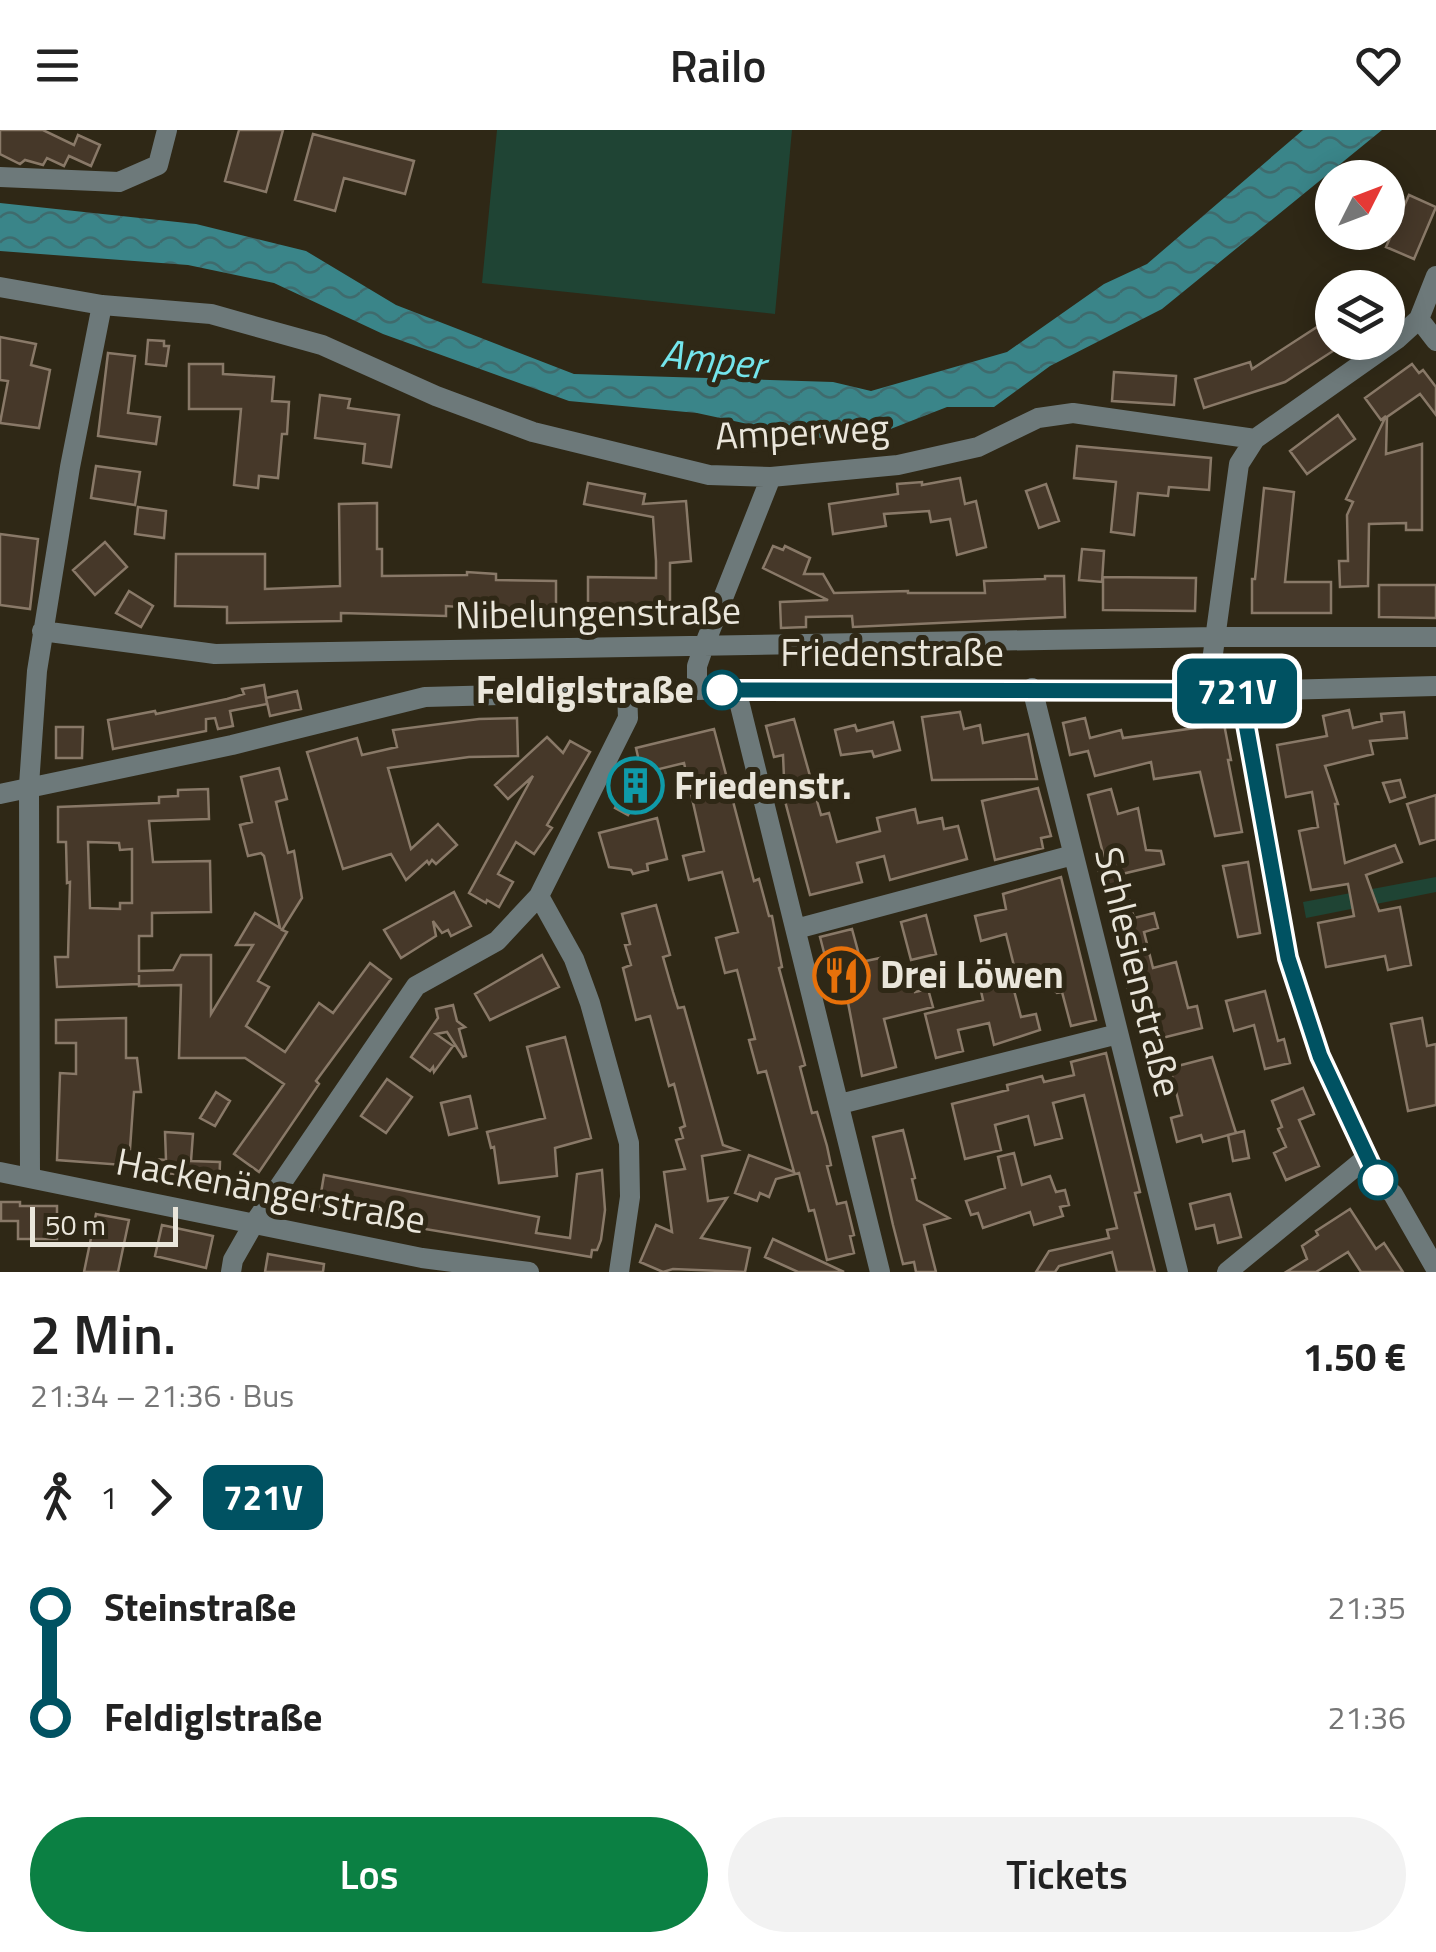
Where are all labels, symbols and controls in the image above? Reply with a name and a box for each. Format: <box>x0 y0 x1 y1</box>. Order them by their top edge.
text: Railo <box>670 31 766 99</box>
icon: menu <box>30 38 85 93</box>
icon: heart <box>1351 38 1406 93</box>
north arrow <box>1315 160 1405 250</box>
map controls <box>1315 160 1405 360</box>
button: layers <box>1315 270 1405 360</box>
water label: Amper <box>658 322 773 396</box>
street label: Amperweg <box>713 397 890 465</box>
street label: Nibelungenstraße <box>455 581 741 643</box>
street label: Friedenstraße <box>780 623 1004 681</box>
line badge: 721V <box>1167 658 1307 724</box>
place label: Feldiglstraße <box>476 660 694 718</box>
text: 721V <box>1197 664 1277 718</box>
marker: Feldiglstraße <box>703 671 741 709</box>
building icon: Friedenstr. <box>605 756 665 816</box>
place label: Friedenstr. <box>674 756 852 814</box>
street label: Schlesienstraße <box>1080 841 1198 1103</box>
restaurant icon: Drei Löwen <box>811 945 871 1005</box>
place label: Drei Löwen <box>880 945 1064 1003</box>
street label: Hackenängerstraße <box>112 1132 431 1248</box>
unlabelled marker <box>1359 1161 1397 1199</box>
scale bar <box>30 1202 178 1246</box>
text: 50 m <box>45 1203 106 1246</box>
text: 2 Min. <box>30 1292 176 1375</box>
text: 1.50 € <box>1303 1328 1406 1386</box>
text: 21:34 – 21:36 · Bus <box>30 1371 294 1419</box>
icon: walk <box>30 1470 85 1525</box>
icon: forward <box>133 1470 188 1525</box>
text: 721V <box>223 1470 303 1524</box>
text: 1 <box>100 1473 118 1521</box>
text: Steinstraße <box>104 1578 296 1636</box>
text: 21:35 <box>1327 1583 1406 1631</box>
text: Feldiglstraße <box>104 1688 322 1746</box>
text: 21:36 <box>1327 1693 1406 1741</box>
button: Los <box>30 1817 708 1932</box>
button: Tickets <box>728 1817 1406 1932</box>

